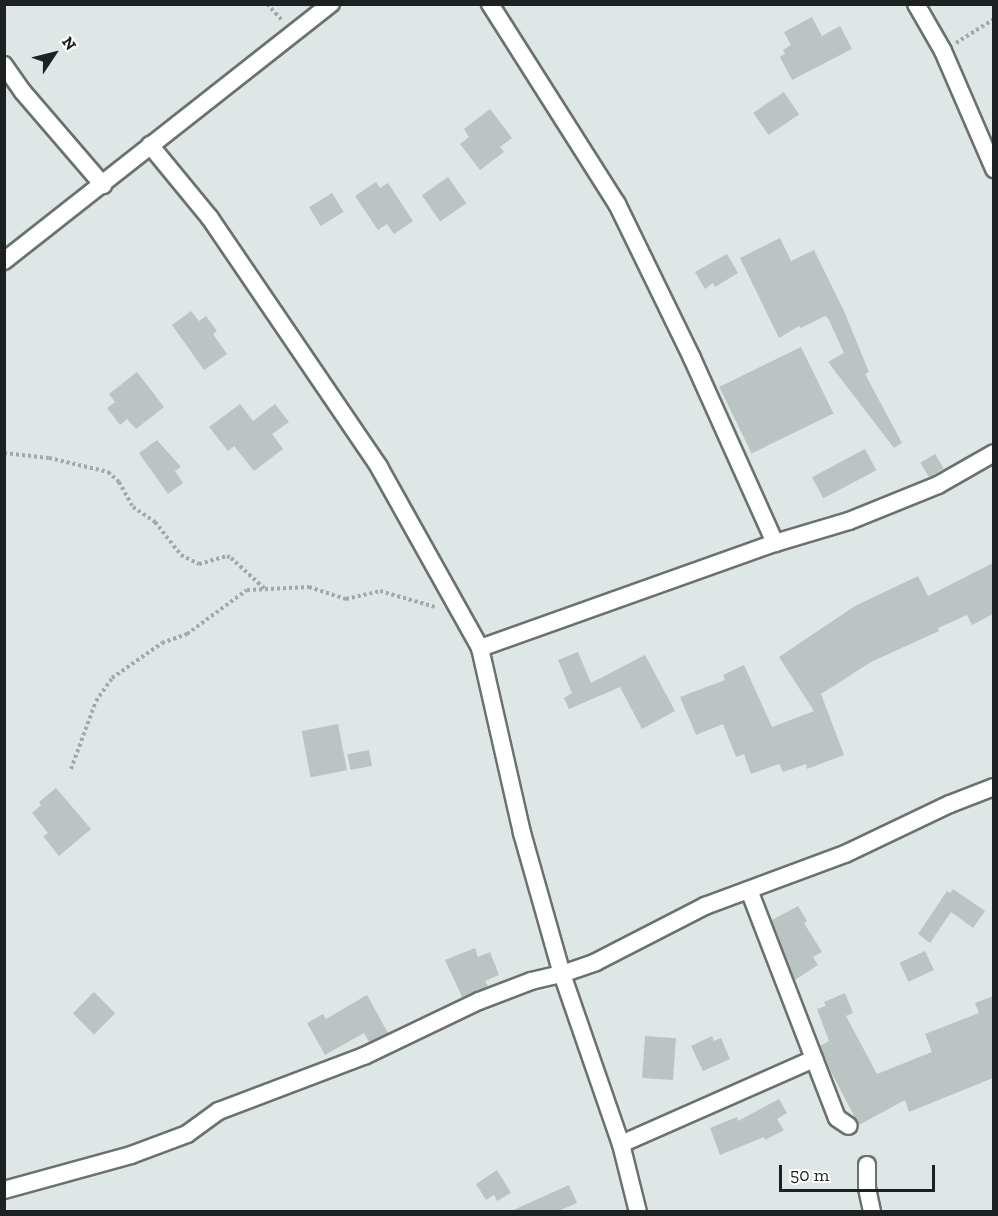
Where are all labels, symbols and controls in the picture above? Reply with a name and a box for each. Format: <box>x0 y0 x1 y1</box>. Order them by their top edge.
north arrow <box>24 24 84 84</box>
text: N <box>58 33 80 54</box>
scale bar <box>782 1153 938 1191</box>
text: 50 m <box>790 1164 829 1186</box>

